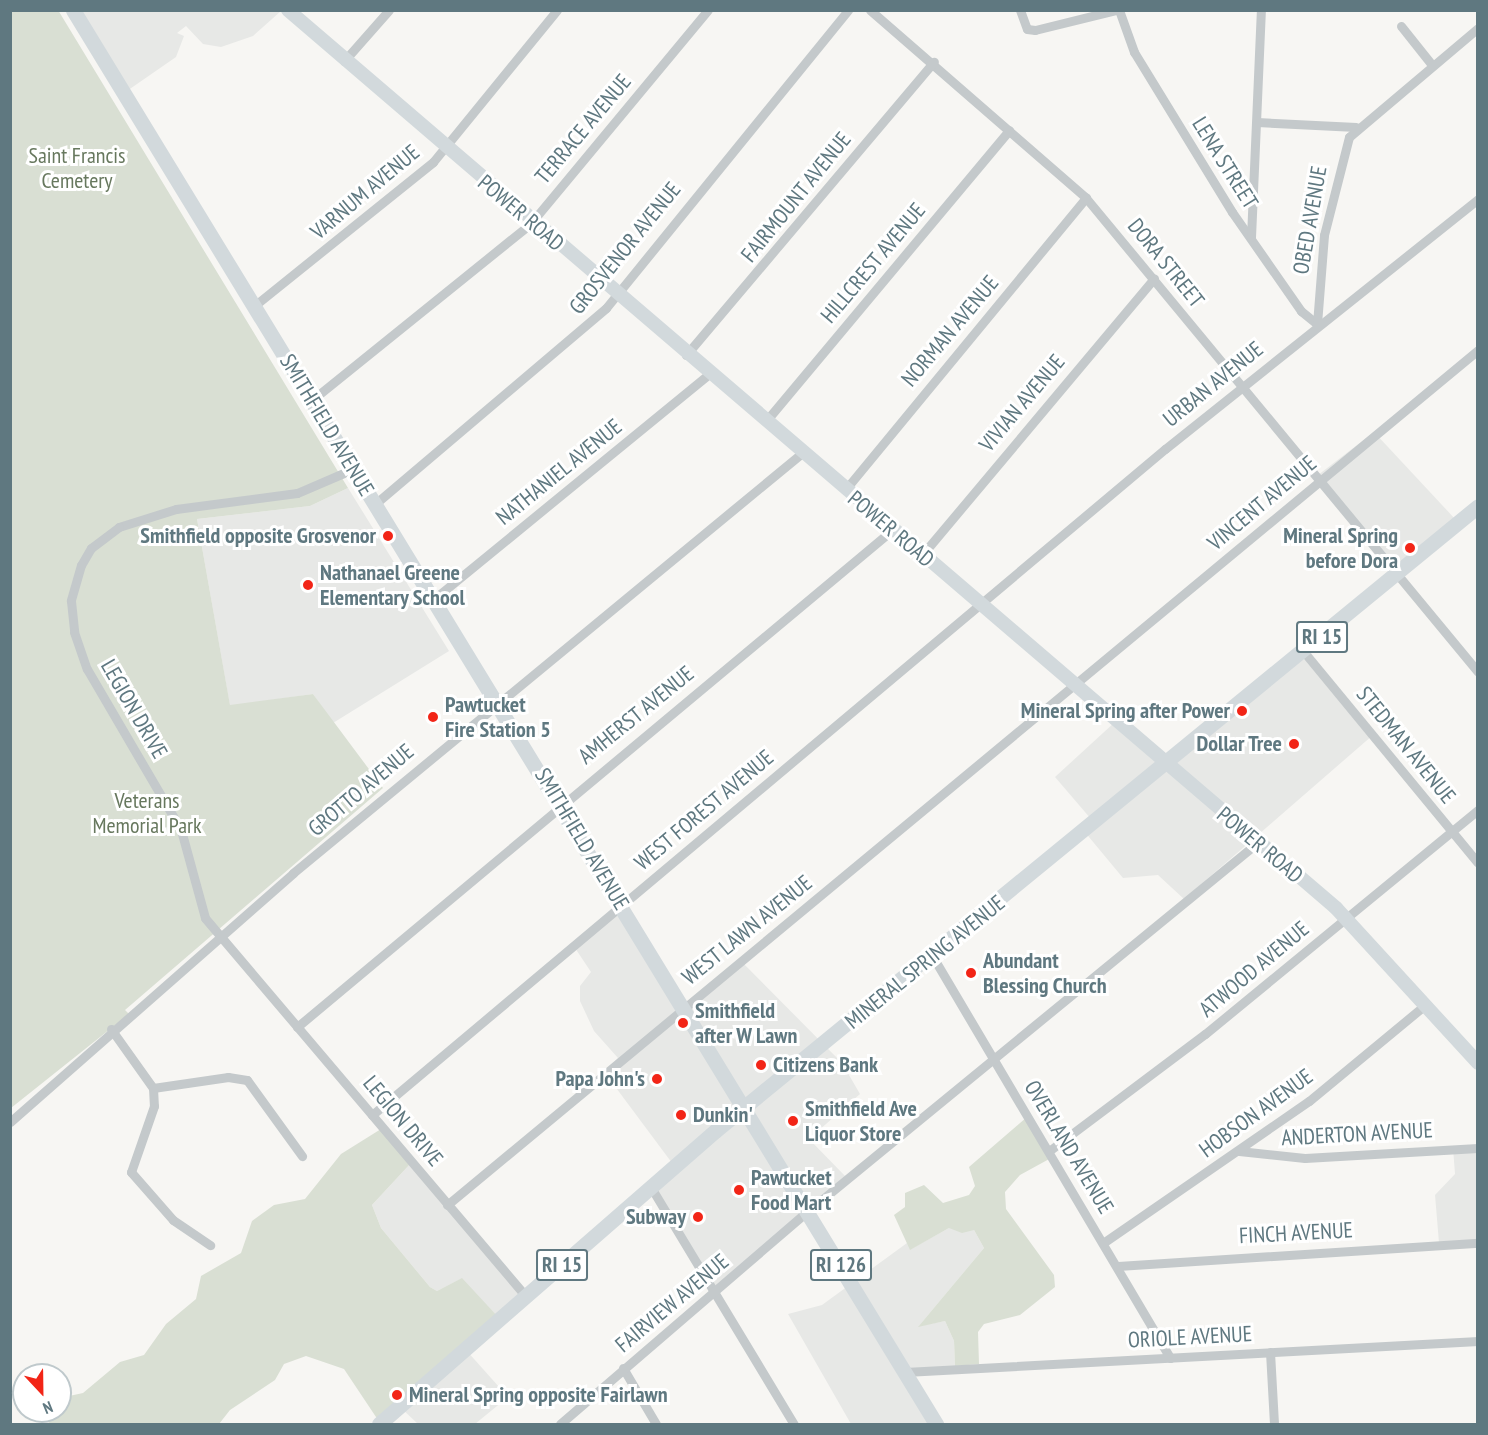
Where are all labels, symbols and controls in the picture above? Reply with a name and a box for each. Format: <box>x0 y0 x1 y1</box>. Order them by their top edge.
street label: TERRACE AVENUE <box>529 68 637 190</box>
street label: LENA STREET <box>1186 112 1264 214</box>
street label: FAIRMOUNT AVENUE <box>735 126 857 268</box>
street label: VARNUM AVENUE <box>305 139 425 245</box>
park label: Saint Francis Cemetery <box>29 142 125 194</box>
street label: OBED AVENUE <box>1287 164 1333 276</box>
street label: POWER ROAD <box>473 169 569 257</box>
street label: GROSVENOR AVENUE <box>563 176 687 320</box>
street label: HILLCREST AVENUE <box>815 197 931 329</box>
street label: DORA STREET <box>1122 213 1210 313</box>
street label: NORMAN AVENUE <box>896 270 1004 392</box>
street label: URBAN AVENUE <box>1158 336 1268 432</box>
street label: SMITHFIELD AVENUE <box>274 349 380 501</box>
street label: VIVIAN AVENUE <box>974 349 1070 457</box>
street label: NATHANIEL AVENUE <box>490 413 628 531</box>
street label: VINCENT AVENUE <box>1202 450 1322 556</box>
street label: POWER ROAD <box>843 485 939 573</box>
place label: Mineral Spring before Dora <box>1283 522 1398 574</box>
place label: Smithfield opposite Grosvenor <box>140 523 376 549</box>
marker: Smithfield opposite Grosvenor <box>381 529 395 543</box>
marker: Mineral Spring before Dora <box>1403 541 1417 555</box>
place label: Nathanael Greene Elementary School <box>320 559 466 610</box>
marker: Nathanael Greene Elementary School <box>301 578 315 592</box>
road number: RI 15 <box>1295 619 1349 655</box>
street label: LEGION DRIVE <box>95 655 173 763</box>
street label: AMHERST AVENUE <box>573 660 699 770</box>
street label: STEDMAN AVENUE <box>1351 681 1461 809</box>
place label: Pawtucket Fire Station 5 <box>445 691 551 742</box>
place label: Mineral Spring after Power <box>1021 698 1230 724</box>
marker: Mineral Spring after Power <box>1235 704 1249 718</box>
marker: Pawtucket Fire Station 5 <box>426 710 440 724</box>
place label: Dollar Tree <box>1196 731 1282 757</box>
marker: Dollar Tree <box>1287 737 1301 751</box>
street label: GROTTO AVENUE <box>303 738 419 842</box>
street label: WEST FOREST AVENUE <box>628 744 780 876</box>
street label: SMITHFIELD AVENUE <box>529 763 635 915</box>
park label: Veterans Memorial Park <box>92 787 202 838</box>
street label: POWER ROAD <box>1212 801 1308 889</box>
street label: WEST LAWN AVENUE <box>676 869 818 991</box>
street label: MINERAL SPRING AVENUE <box>839 889 1011 1035</box>
street label: ATWOOD AVENUE <box>1194 915 1314 1023</box>
place label: Abundant Blessing Church <box>983 947 1107 998</box>
marker: Abundant Blessing Church <box>964 966 978 980</box>
place label: Smithfield after W Lawn <box>695 997 798 1048</box>
marker: Smithfield after W Lawn <box>676 1016 690 1030</box>
place label: Citizens Bank <box>773 1052 878 1078</box>
marker: Citizens Bank <box>754 1058 768 1072</box>
street label: HOBSON AVENUE <box>1194 1063 1318 1163</box>
place label: Papa John's <box>555 1066 645 1092</box>
street label: LEGION DRIVE <box>358 1070 448 1172</box>
marker: Papa John's <box>650 1072 664 1086</box>
street label: OVERLAND AVENUE <box>1019 1075 1119 1219</box>
place label: Smithfield Ave Liquor Store <box>805 1095 918 1146</box>
place label: Dunkin' <box>693 1102 753 1128</box>
marker: Dunkin' <box>674 1108 688 1122</box>
marker: Smithfield Ave Liquor Store <box>786 1114 800 1128</box>
street label: ANDERTON AVENUE <box>1280 1117 1434 1151</box>
place label: Pawtucket Food Mart <box>751 1164 832 1216</box>
marker: Pawtucket Food Mart <box>732 1183 746 1197</box>
place label: Subway <box>626 1204 686 1230</box>
marker: Subway <box>691 1210 705 1224</box>
street label: FINCH AVENUE <box>1238 1217 1354 1249</box>
road number: RI 15 <box>535 1247 589 1283</box>
road number: RI 126 <box>810 1247 872 1283</box>
street label: FAIRVIEW AVENUE <box>610 1248 734 1358</box>
street label: ORIOLE AVENUE <box>1127 1321 1253 1353</box>
north arrow <box>12 1363 72 1423</box>
place label: Mineral Spring opposite Fairlawn <box>409 1382 668 1408</box>
marker: Mineral Spring opposite Fairlawn <box>390 1388 404 1402</box>
text: N <box>40 1397 56 1419</box>

